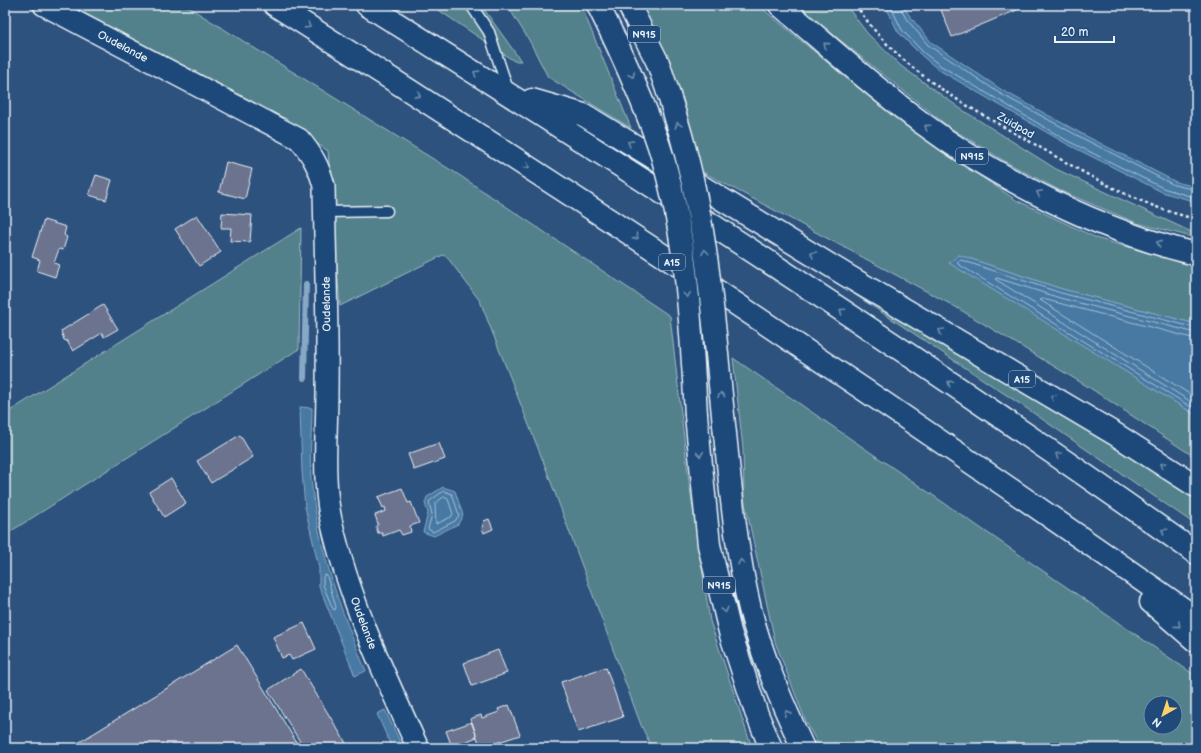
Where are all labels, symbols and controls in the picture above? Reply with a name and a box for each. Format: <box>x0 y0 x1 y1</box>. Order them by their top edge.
scale bar <box>1055 18 1114 44</box>
one-way arrow <box>304 21 311 29</box>
text: 20 m <box>1061 25 1088 40</box>
road number: N915 <box>628 26 660 42</box>
street label: Oudelande <box>95 28 151 65</box>
one-way arrow <box>823 42 831 49</box>
one-way arrow <box>473 70 480 78</box>
one-way arrow <box>627 71 635 79</box>
one-way arrow <box>414 90 421 98</box>
street label: Zuidpad <box>994 109 1037 141</box>
one-way arrow <box>674 122 683 129</box>
one-way arrow <box>924 124 931 131</box>
one-way arrow <box>627 141 634 148</box>
road number: N915 <box>956 148 988 164</box>
one-way arrow <box>523 161 530 169</box>
one-way arrow <box>1035 190 1043 198</box>
one-way arrow <box>631 233 638 240</box>
one-way arrow <box>1155 239 1162 248</box>
one-way arrow <box>701 249 710 255</box>
one-way arrow <box>810 252 817 259</box>
road number: A15 <box>659 254 685 270</box>
street label: Oudelande <box>320 276 333 332</box>
one-way arrow <box>683 292 692 298</box>
one-way arrow <box>839 308 846 315</box>
one-way arrow <box>938 328 945 335</box>
road number: A15 <box>1009 371 1035 387</box>
one-way arrow <box>947 380 954 388</box>
one-way arrow <box>717 392 726 398</box>
one-way arrow <box>1050 394 1057 401</box>
one-way arrow <box>695 451 704 457</box>
one-way arrow <box>1055 452 1062 460</box>
one-way arrow <box>1160 462 1167 470</box>
one-way arrow <box>1161 528 1168 536</box>
one-way arrow <box>738 559 746 565</box>
road number: N915 <box>703 577 735 593</box>
street label: Oudelande <box>348 595 380 652</box>
one-way arrow <box>720 607 728 613</box>
one-way arrow <box>1173 621 1181 628</box>
north arrow <box>1143 695 1183 735</box>
one-way arrow <box>783 709 791 716</box>
text: N <box>1150 715 1164 730</box>

